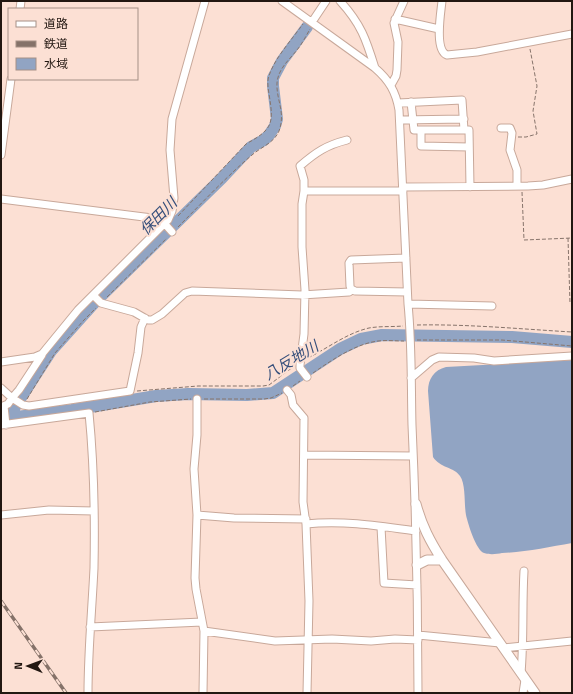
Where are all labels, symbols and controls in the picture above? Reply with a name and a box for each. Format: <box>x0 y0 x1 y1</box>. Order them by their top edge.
legend <box>8 8 138 80</box>
text: 道路 <box>44 14 68 33</box>
text: 鉄道 <box>44 34 68 53</box>
text: 水域 <box>44 54 68 73</box>
water label: 保田川 <box>134 191 183 240</box>
water label: 八反地川 <box>259 334 324 385</box>
north arrow <box>8 646 48 686</box>
text: N <box>10 662 26 670</box>

